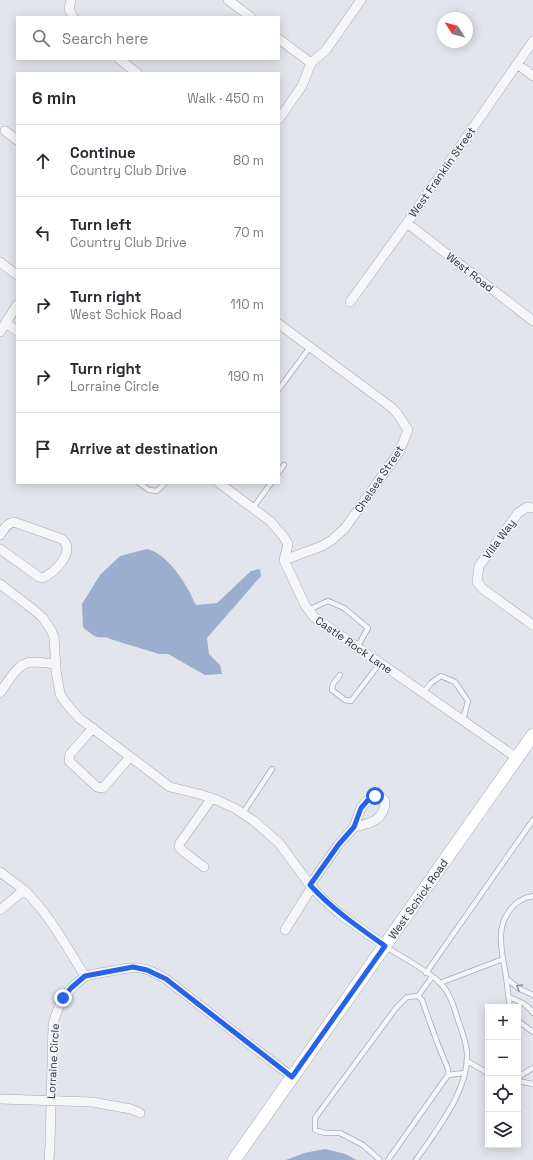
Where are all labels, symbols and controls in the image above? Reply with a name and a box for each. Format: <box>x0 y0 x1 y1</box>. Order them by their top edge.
north arrow <box>437 12 473 48</box>
search box <box>16 16 280 60</box>
icon: search <box>30 27 52 49</box>
text: Search here <box>62 29 148 48</box>
text: 6 min <box>32 87 76 109</box>
text: Walk · 450 m <box>187 90 264 107</box>
street label: West Franklin Street <box>406 124 478 220</box>
text: Continue <box>70 143 136 162</box>
icon: ahead <box>32 150 54 172</box>
text: 80 m <box>233 152 264 169</box>
text: Country Club Drive <box>70 162 187 179</box>
text: Turn left <box>70 215 132 234</box>
icon: left <box>32 222 54 244</box>
text: 70 m <box>234 224 264 241</box>
text: Country Club Drive <box>70 234 187 251</box>
street label: West Road <box>443 249 497 295</box>
text: Turn right <box>70 287 141 306</box>
icon: right <box>32 294 54 316</box>
text: 110 m <box>230 296 264 313</box>
text: West Schick Road <box>70 306 182 323</box>
text: Turn right <box>70 359 141 378</box>
icon: right <box>32 366 54 388</box>
text: 190 m <box>228 368 264 385</box>
text: Lorraine Circle <box>70 378 159 395</box>
icon: arrive <box>32 438 54 460</box>
text: Arrive at destination <box>70 439 218 458</box>
street label: Chelsea Street <box>351 443 407 515</box>
street label: Villa Way <box>480 516 518 562</box>
street label: Castle Rock Lane <box>313 613 395 677</box>
route start <box>366 787 384 805</box>
street label: West Schick Road <box>385 856 451 942</box>
one-way arrow <box>516 985 523 992</box>
route end <box>54 989 72 1007</box>
map controls <box>485 1004 521 1148</box>
button: + <box>485 1004 521 1040</box>
street label: Lorraine Circle <box>44 1023 62 1099</box>
button: − <box>485 1040 521 1076</box>
button: locate <box>485 1076 521 1112</box>
button: layers <box>485 1112 521 1148</box>

